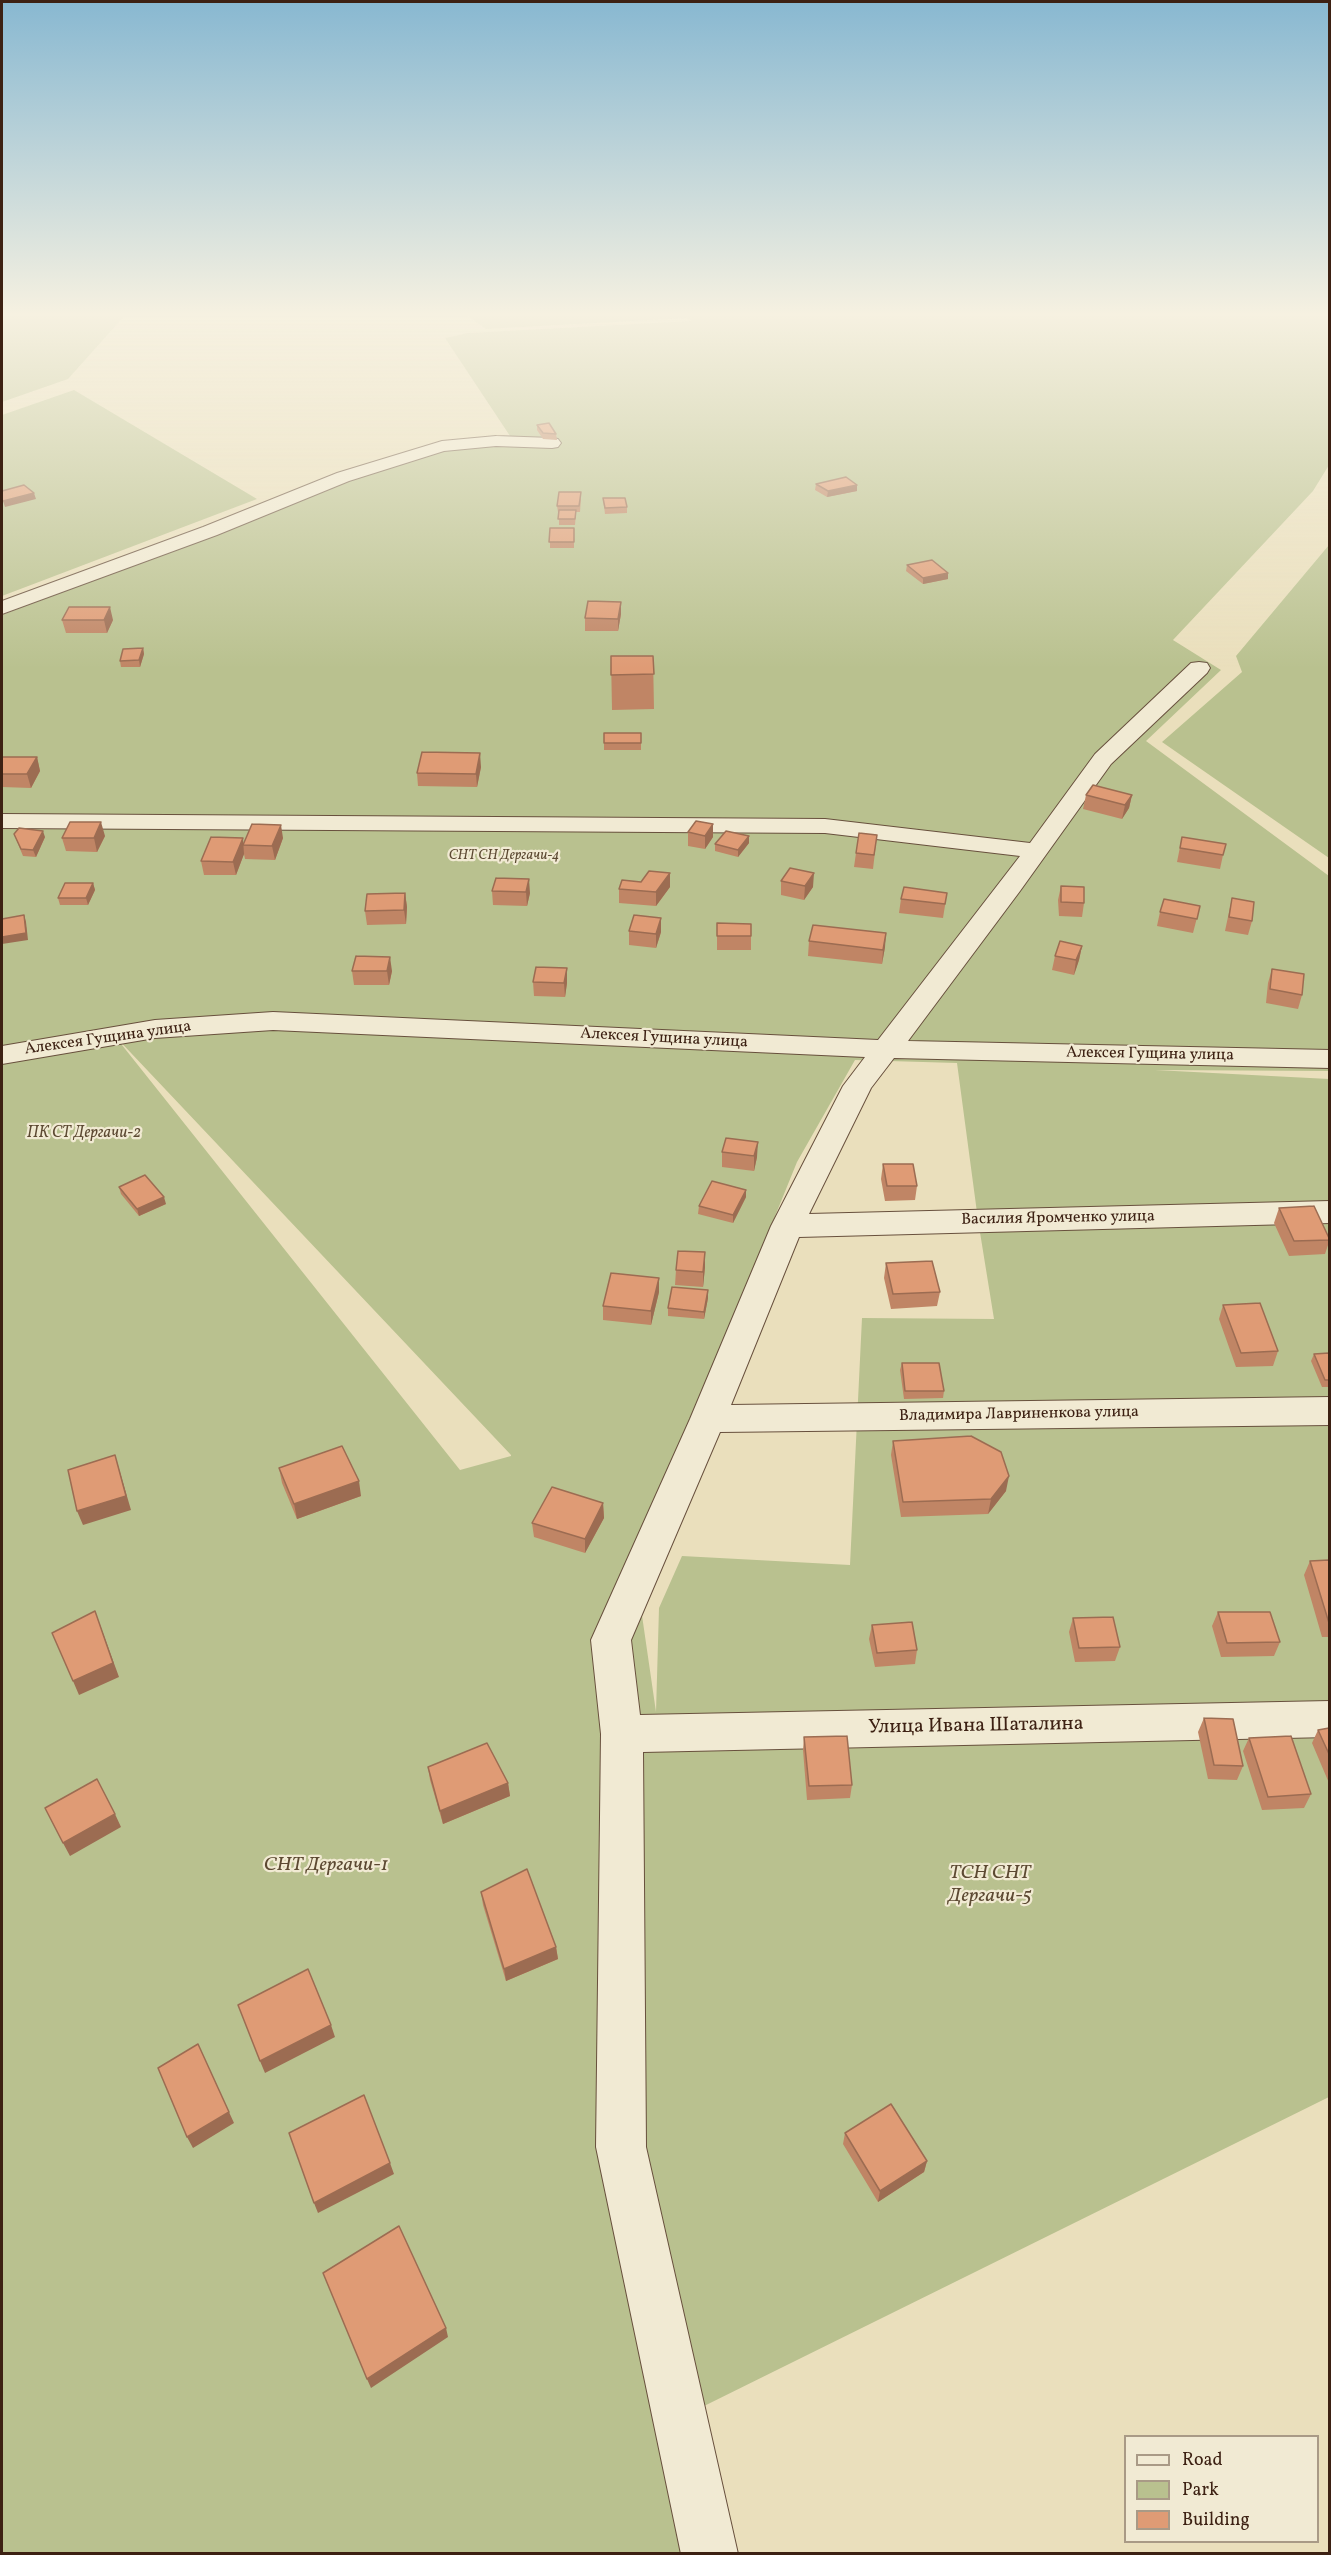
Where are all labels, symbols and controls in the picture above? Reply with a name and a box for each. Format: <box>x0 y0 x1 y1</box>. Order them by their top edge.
park label: СНТ СН Дергачи-4 <box>449 848 559 864</box>
street label: Алексея Гущина улица <box>23 1018 193 1060</box>
street label: Алексея Гущина улица <box>580 1025 748 1053</box>
street label: Алексея Гущина улица <box>1066 1044 1234 1066</box>
park label: ПК СТ Дергачи-2 <box>27 1124 141 1144</box>
street label: Василия Яромченко улица <box>961 1208 1155 1230</box>
street label: Владимира Лавриненкова улица <box>899 1403 1139 1427</box>
street label: Улица Ивана Шаталина <box>868 1713 1084 1741</box>
park label: СНТ Дергачи-1 <box>264 1854 388 1878</box>
park label: ТСН СНТ Дергачи-5 <box>948 1862 1032 1909</box>
legend <box>1124 2435 1319 2543</box>
text: Road <box>1182 2448 1223 2473</box>
text: Park <box>1182 2478 1219 2503</box>
text: Building <box>1182 2508 1250 2533</box>

